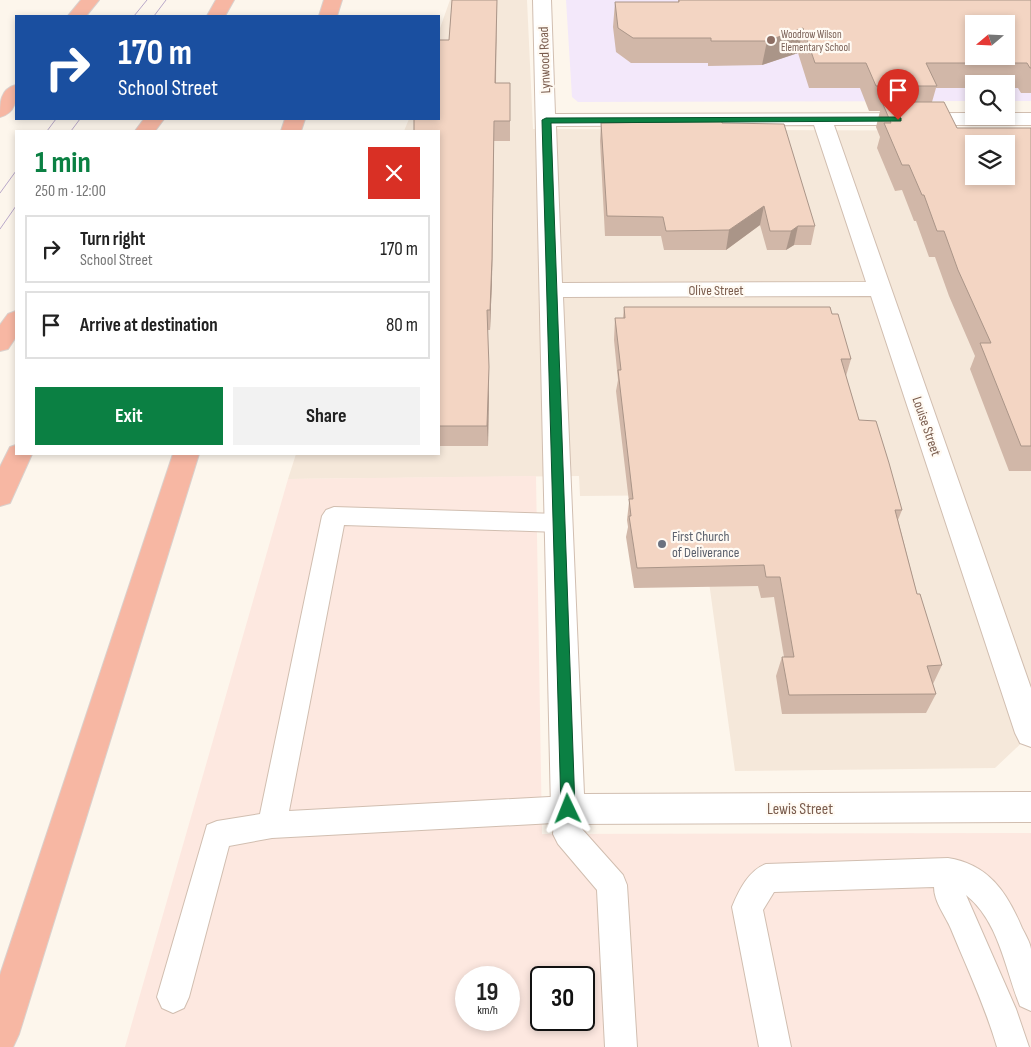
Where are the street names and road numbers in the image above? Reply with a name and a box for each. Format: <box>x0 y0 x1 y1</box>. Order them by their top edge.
street label: Lynwood Road <box>535 26 554 94</box>
street label: Olive Street <box>688 282 744 299</box>
street label: Louise Street <box>908 394 945 458</box>
street label: Lewis Street <box>767 800 833 819</box>

